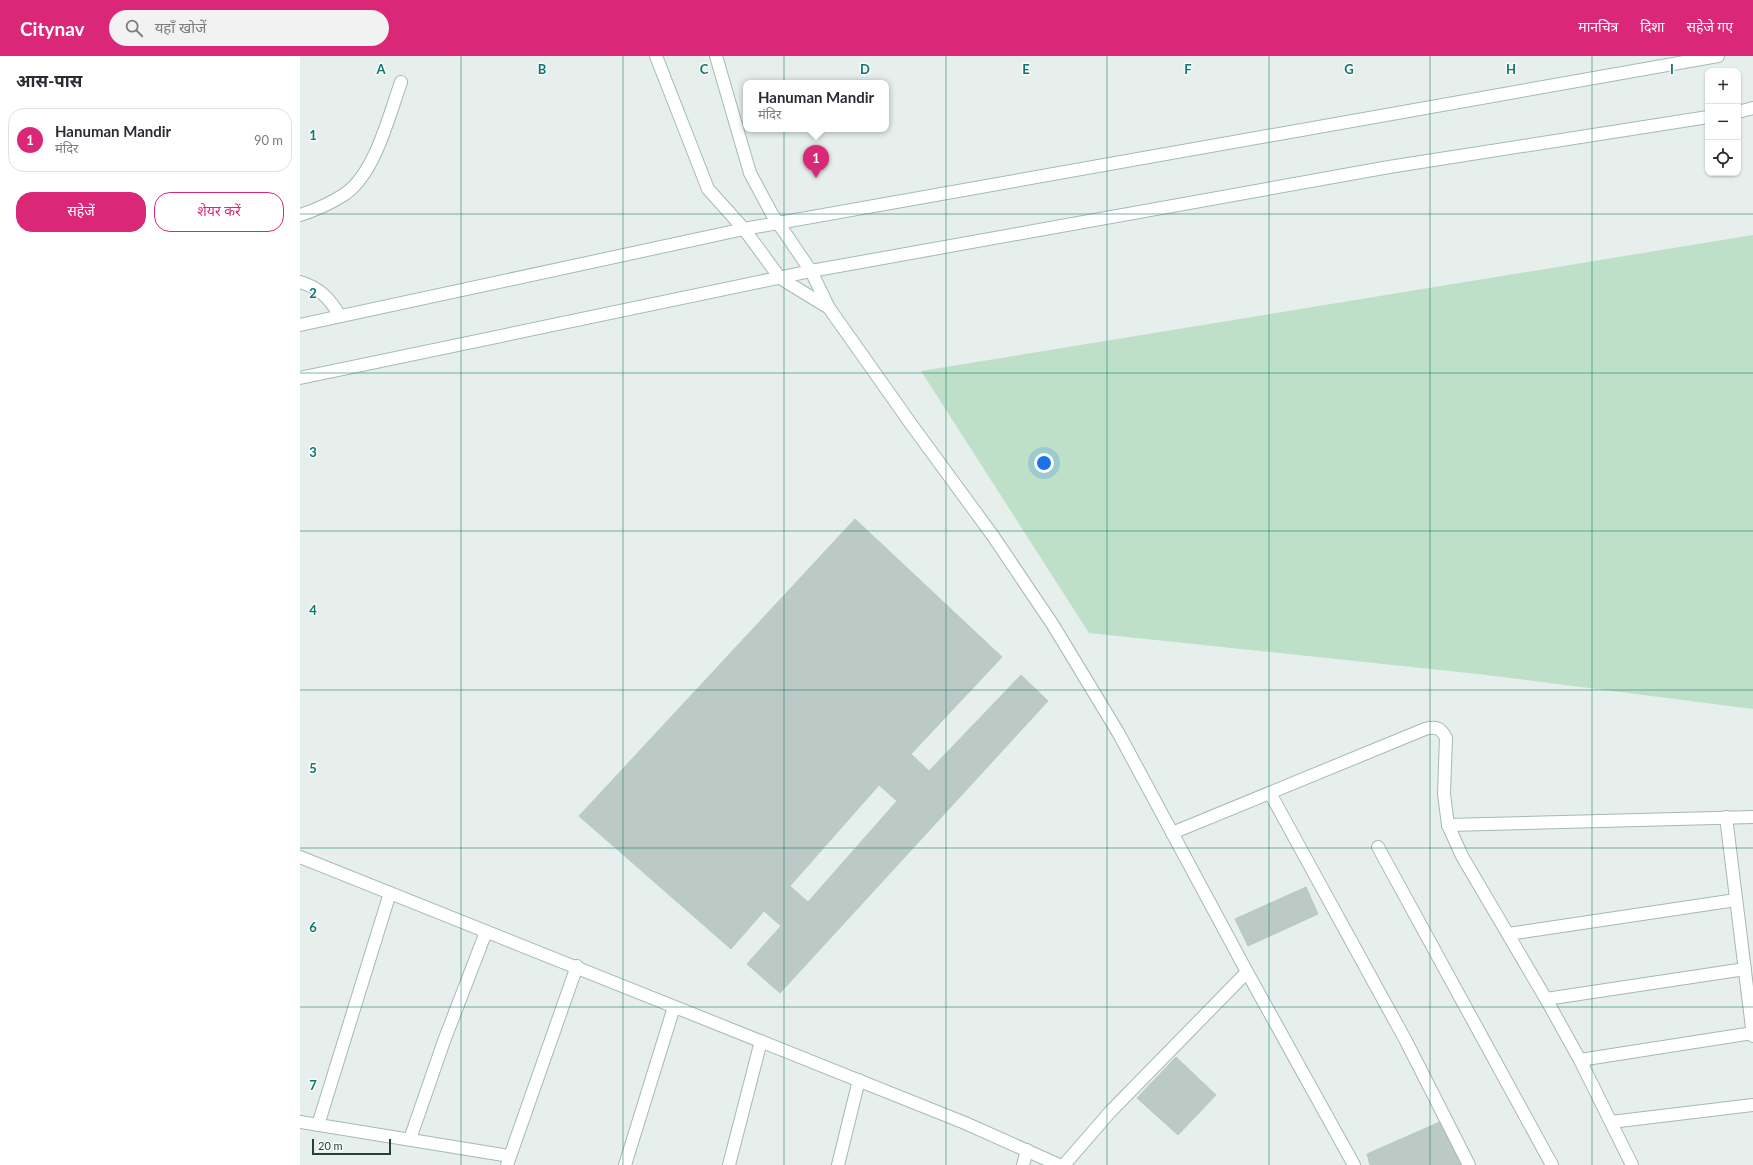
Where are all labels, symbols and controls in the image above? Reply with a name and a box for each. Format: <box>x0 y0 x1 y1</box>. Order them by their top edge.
search box <box>109 10 389 46</box>
text: Citynav <box>20 17 85 40</box>
icon: search <box>123 17 145 39</box>
text: यहाँ खोजें <box>155 18 206 36</box>
text: मानचित्र <box>1578 18 1618 35</box>
text: दिशा <box>1640 18 1665 35</box>
text: सहेजे गए <box>1687 18 1733 35</box>
text: A <box>375 61 386 77</box>
text: B <box>538 61 547 77</box>
text: C <box>700 61 709 77</box>
text: D <box>860 61 870 77</box>
text: E <box>1022 61 1030 77</box>
text: F <box>1184 61 1192 77</box>
text: G <box>1344 61 1354 77</box>
text: H <box>1506 61 1516 77</box>
text: I <box>1670 61 1674 77</box>
map controls <box>1705 68 1741 176</box>
button: + <box>1705 68 1741 104</box>
text: आस-पास <box>16 70 82 91</box>
popup <box>743 80 889 132</box>
text: Hanuman Mandir <box>758 88 874 106</box>
button: − <box>1705 104 1741 140</box>
text: मंदिर <box>758 106 781 122</box>
text: Hanuman Mandir <box>55 122 171 140</box>
text: 1 <box>309 127 317 143</box>
text: 1 <box>26 132 34 148</box>
text: 90 m <box>254 132 283 148</box>
text: मंदिर <box>55 140 78 156</box>
button: locate <box>1705 140 1741 176</box>
pin: 1 <box>803 145 829 178</box>
button: सहेजें <box>16 192 146 232</box>
button: शेयर करें <box>154 192 284 232</box>
text: 2 <box>309 285 317 301</box>
text: 3 <box>309 444 317 460</box>
your location <box>1034 453 1054 473</box>
text: 4 <box>309 602 317 618</box>
text: 5 <box>309 760 317 776</box>
text: 6 <box>309 919 317 935</box>
text: 7 <box>309 1077 317 1093</box>
scale bar <box>312 1137 391 1156</box>
text: 20 m <box>318 1139 343 1152</box>

